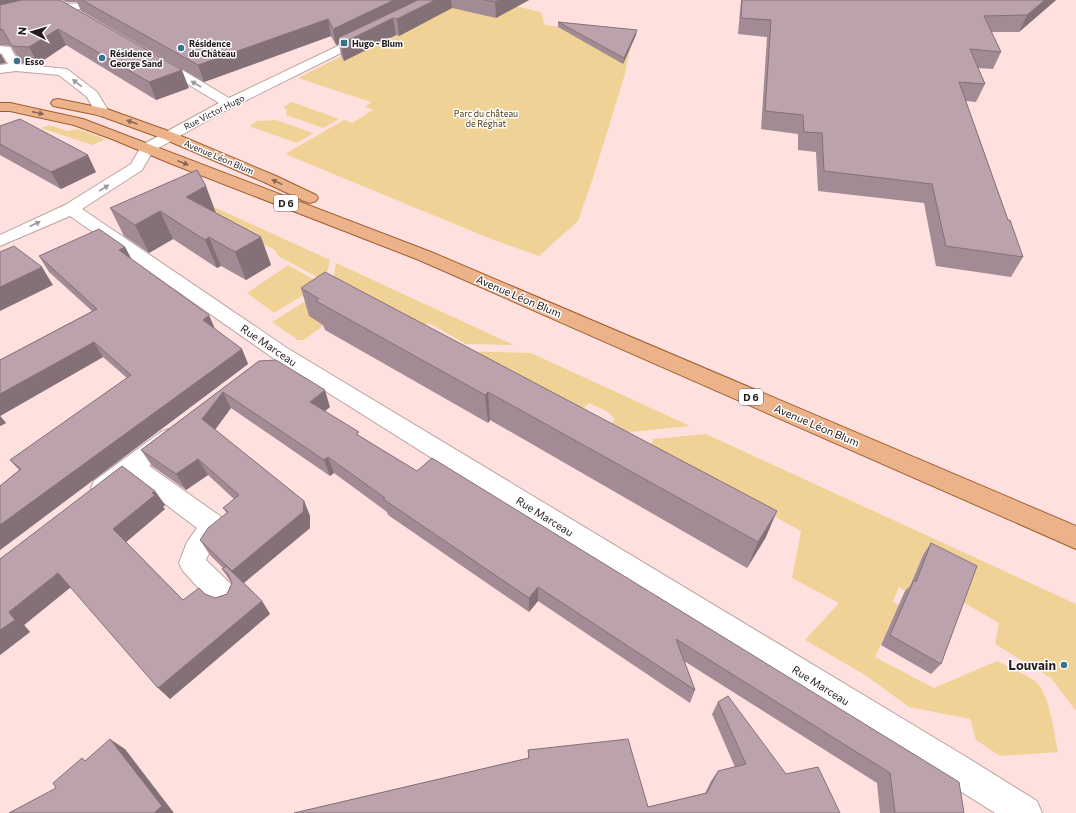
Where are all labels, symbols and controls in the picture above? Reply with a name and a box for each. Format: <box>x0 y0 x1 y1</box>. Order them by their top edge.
north arrow <box>12 12 52 52</box>
text: N <box>15 26 28 36</box>
place label: Résidence du Château <box>189 38 236 59</box>
marker: Hugo - Blum <box>339 38 349 48</box>
place label: Hugo - Blum <box>352 38 403 49</box>
marker: Résidence du Château <box>176 43 186 53</box>
place label: Résidence George Sand <box>110 48 162 69</box>
marker: Résidence George Sand <box>97 53 107 63</box>
marker: Esso <box>12 56 22 66</box>
place label: Esso <box>25 56 45 67</box>
one-way arrow <box>71 78 82 87</box>
one-way arrow <box>190 80 202 87</box>
street label: Rue Victor Hugo <box>182 92 246 132</box>
park label: Parc du château de Réghat <box>454 108 518 129</box>
one-way arrow <box>32 111 44 117</box>
one-way arrow <box>126 119 138 125</box>
street label: Avenue Léon Blum <box>182 137 256 177</box>
one-way arrow <box>177 161 189 167</box>
one-way arrow <box>272 179 283 185</box>
one-way arrow <box>99 184 109 192</box>
road number: D 6 <box>274 195 298 211</box>
one-way arrow <box>30 221 42 227</box>
street label: Avenue Léon Blum <box>474 272 564 320</box>
street label: Rue Marceau <box>238 321 300 369</box>
road number: D 6 <box>739 389 763 405</box>
street label: Avenue Léon Blum <box>772 401 862 449</box>
street label: Rue Marceau <box>514 493 576 539</box>
place label: Louvain <box>1008 657 1056 673</box>
marker: Louvain <box>1059 660 1069 670</box>
street label: Rue Marceau <box>790 662 852 708</box>

